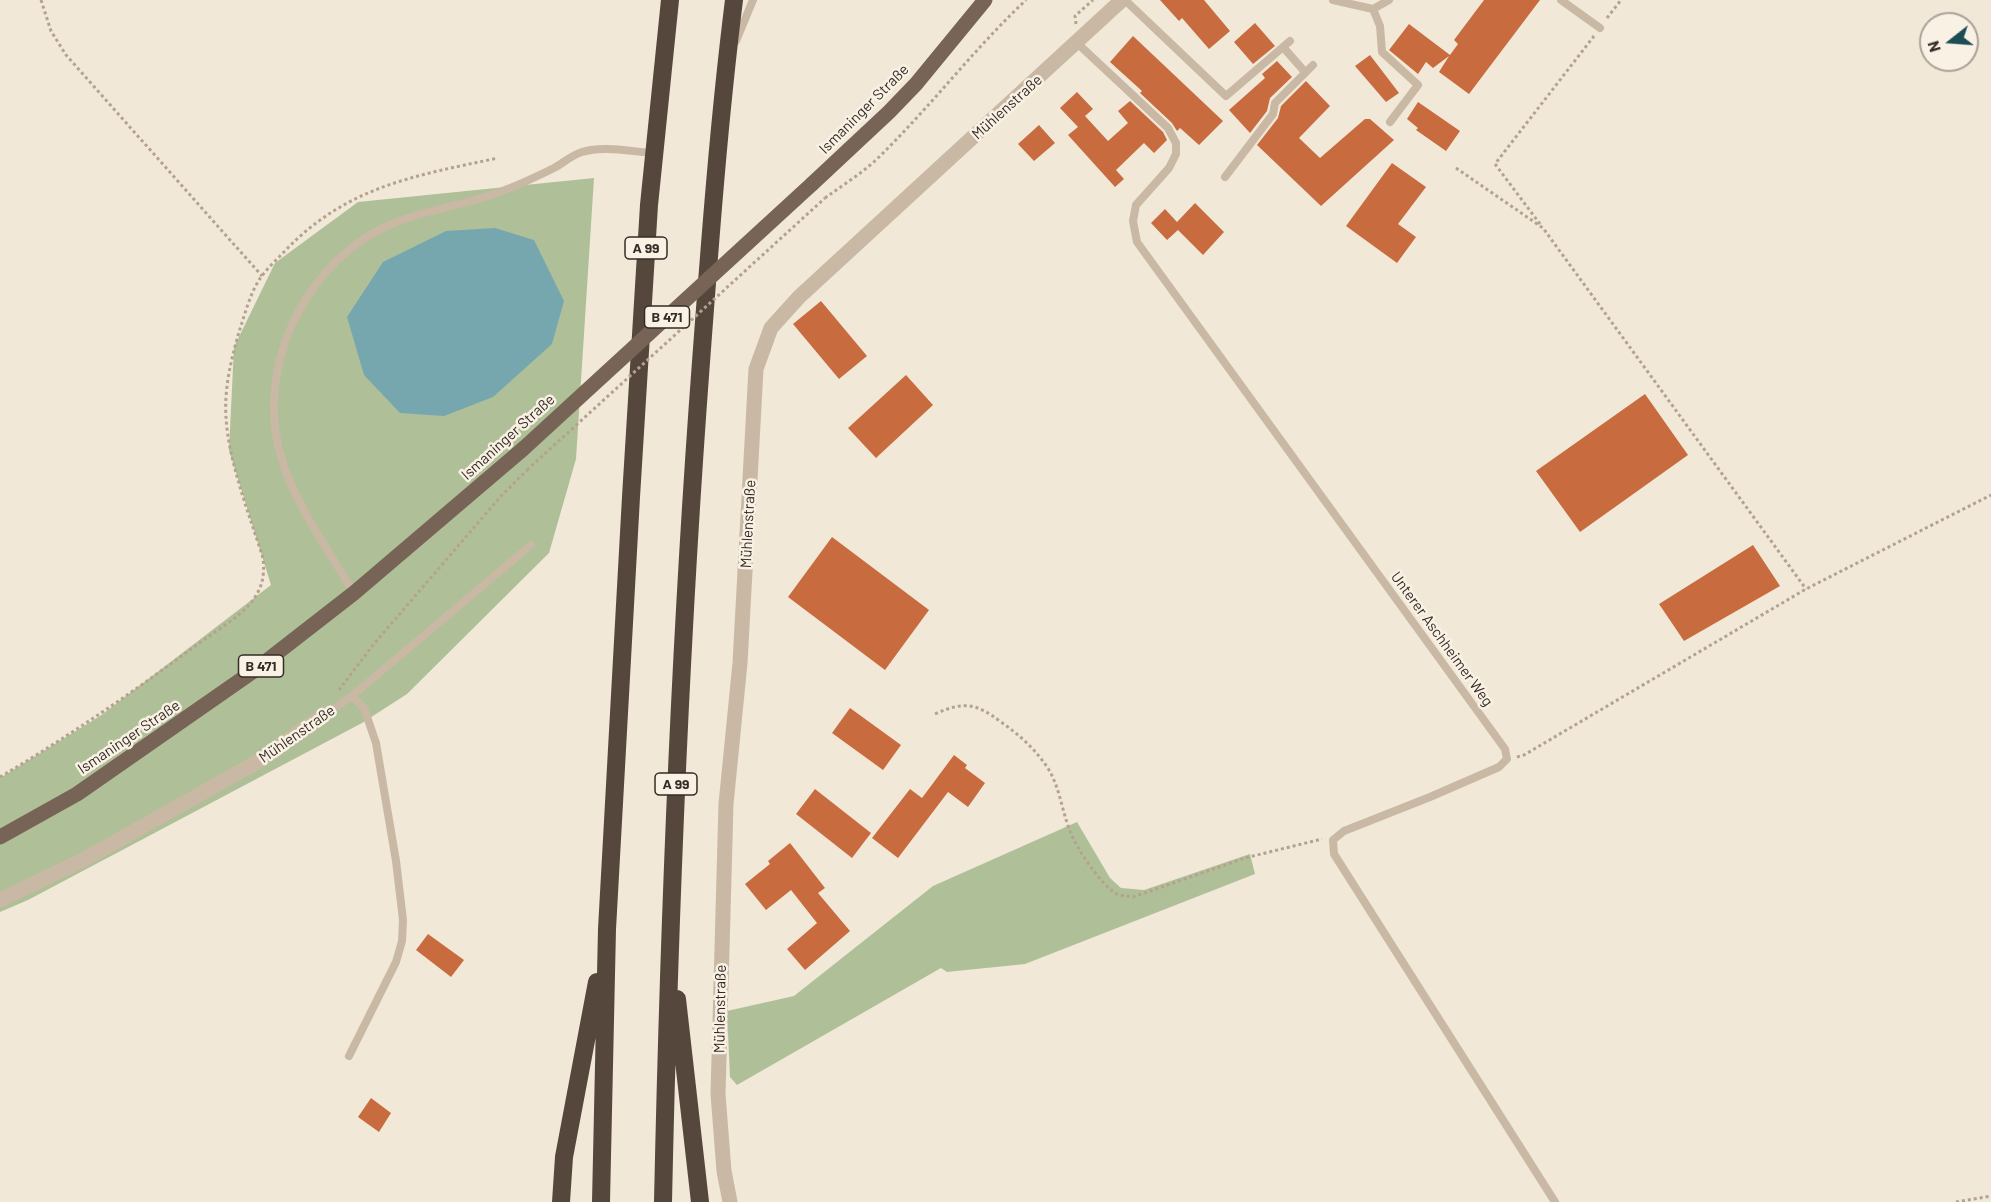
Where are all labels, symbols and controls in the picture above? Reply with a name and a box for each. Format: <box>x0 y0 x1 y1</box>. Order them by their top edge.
north arrow <box>1919 12 1979 72</box>
text: N <box>1923 39 1944 55</box>
street label: Ismaninger Straße <box>815 60 913 158</box>
street label: Mühlenstraße <box>968 71 1046 143</box>
road number: A 99 <box>625 237 667 259</box>
road number: B 471 <box>644 306 690 328</box>
street label: Ismaninger Straße <box>458 390 558 484</box>
street label: Mühlenstraße <box>737 479 759 569</box>
street label: Unterer Aschheimer Weg <box>1387 568 1497 710</box>
road number: B 471 <box>238 655 284 677</box>
street label: Ismaninger Straße <box>75 696 183 778</box>
street label: Mühlenstraße <box>256 701 338 767</box>
road number: A 99 <box>655 773 697 795</box>
street label: Mühlenstraße <box>710 965 730 1053</box>

